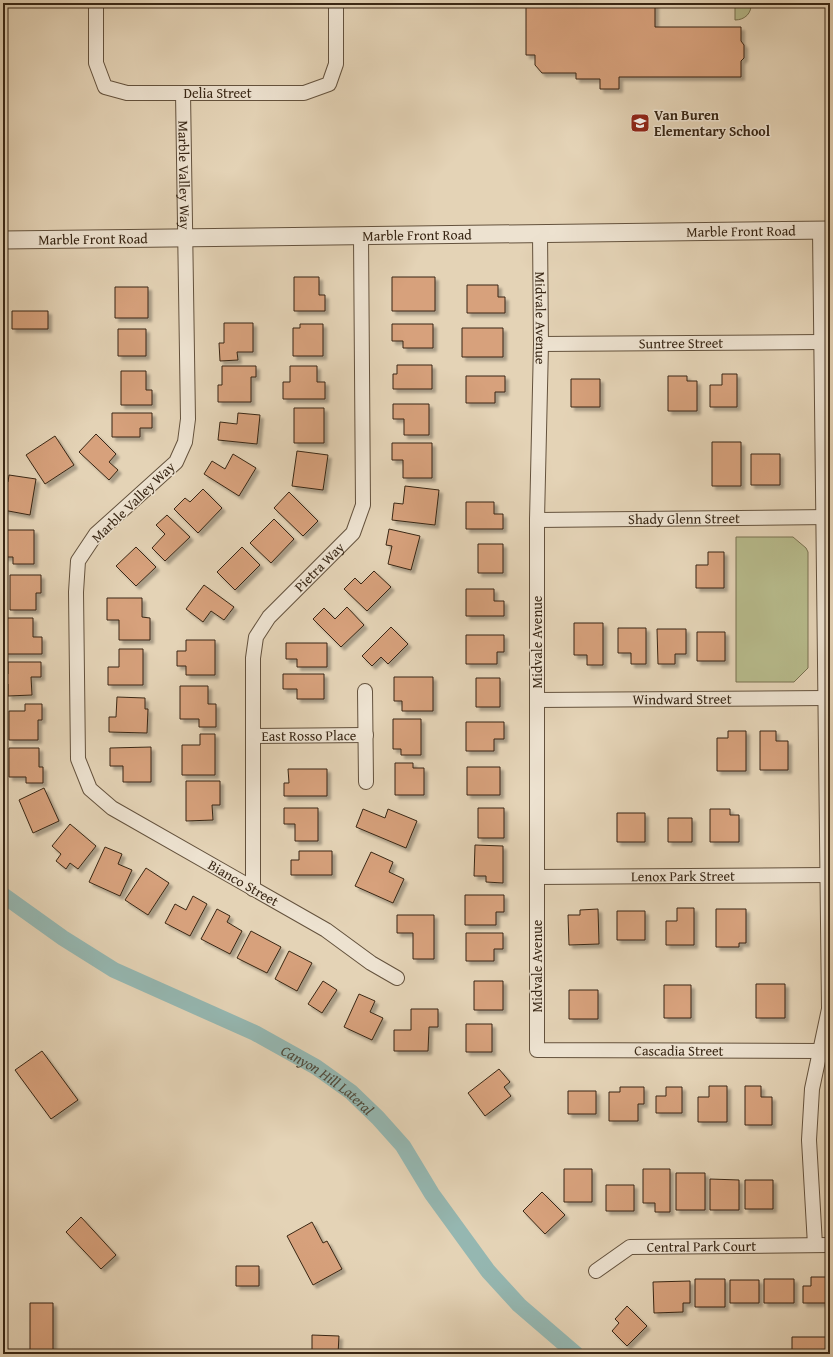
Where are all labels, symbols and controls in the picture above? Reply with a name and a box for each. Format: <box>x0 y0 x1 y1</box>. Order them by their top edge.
street label: Delia Street <box>183 83 252 103</box>
place label: Van Buren Elementary School <box>654 105 771 141</box>
school or university icon: Van Buren Elementary School <box>629 112 651 134</box>
street label: Marble Valley Way <box>173 120 195 230</box>
street label: Marble Front Road <box>686 220 796 242</box>
street label: Marble Front Road <box>362 224 472 246</box>
street label: Marble Front Road <box>38 228 148 250</box>
street label: Midvale Avenue <box>530 271 551 365</box>
street label: Suntree Street <box>639 333 723 353</box>
street label: Marble Valley Way <box>87 457 179 547</box>
street label: Shady Glenn Street <box>628 508 740 529</box>
street label: Pietra Way <box>290 537 349 596</box>
street label: Midvale Avenue <box>527 595 547 688</box>
street label: Windward Street <box>632 689 732 709</box>
street label: East Rosso Place <box>262 725 357 746</box>
street label: Bianco Street <box>204 855 282 911</box>
street label: Lenox Park Street <box>631 866 735 886</box>
street label: Midvale Avenue <box>527 919 547 1012</box>
water label: Canyon Hill Lateral <box>278 1039 379 1119</box>
street label: Cascadia Street <box>634 1040 724 1061</box>
street label: Central Park Court <box>647 1236 756 1257</box>

